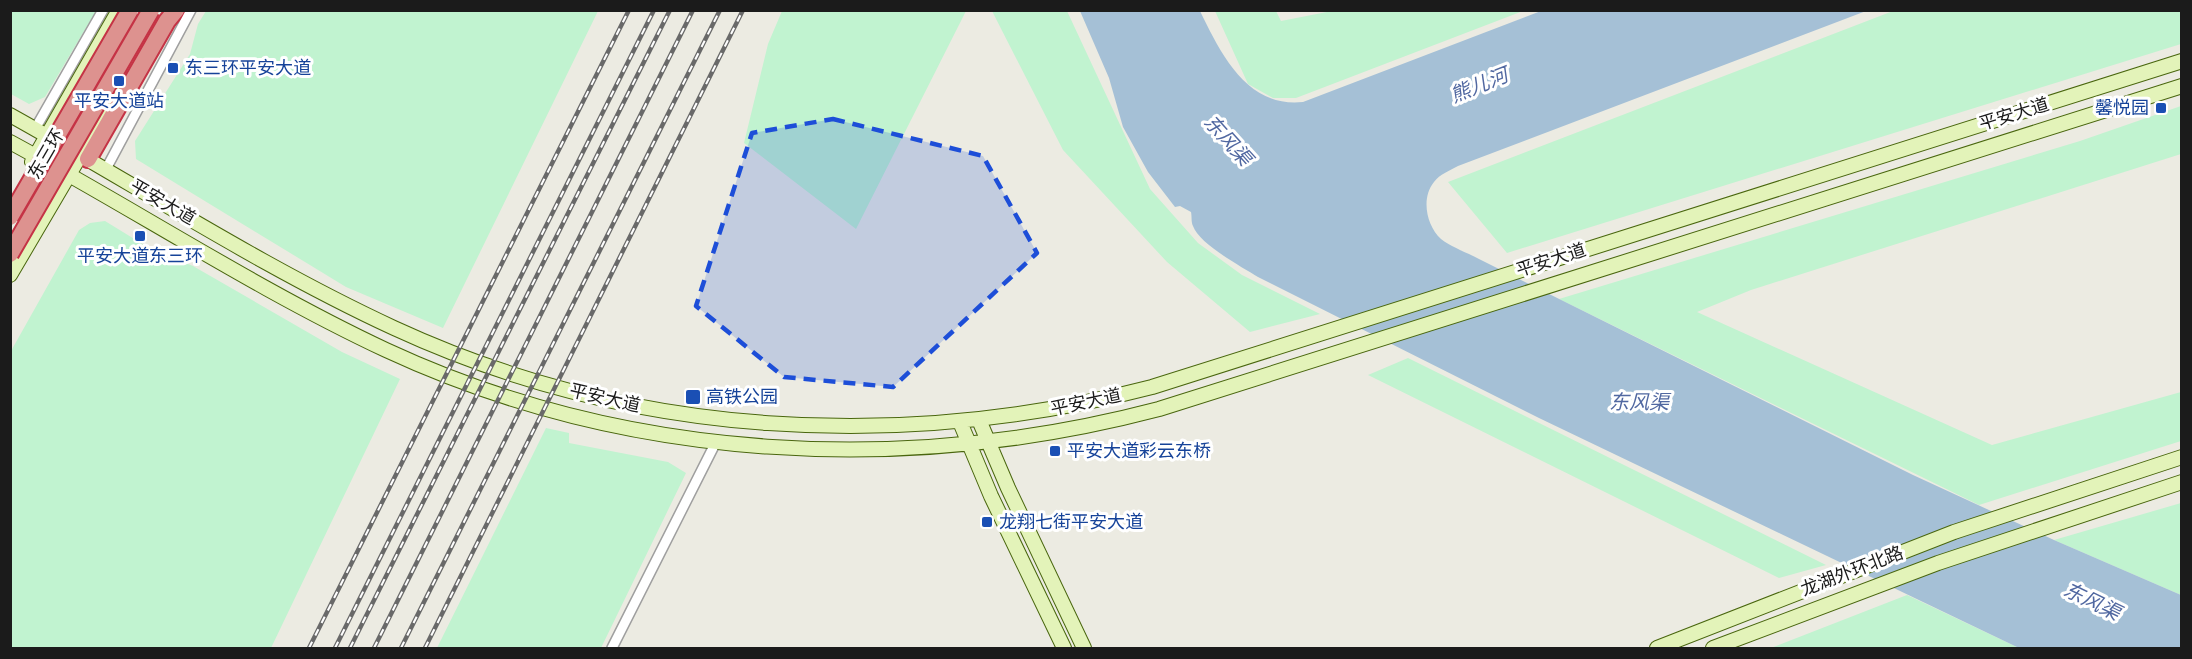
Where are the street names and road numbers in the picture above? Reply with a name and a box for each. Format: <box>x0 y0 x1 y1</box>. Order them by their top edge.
street label: 平安大道 <box>1976 93 2051 134</box>
street label: 东三环 <box>23 125 68 182</box>
street label: 平安大道 <box>127 174 200 229</box>
street label: 平安大道 <box>1513 238 1588 281</box>
street label: 平安大道 <box>568 379 643 416</box>
street label: 平安大道 <box>1048 384 1123 419</box>
street label: 龙湖外环北路 <box>1798 541 1906 600</box>

